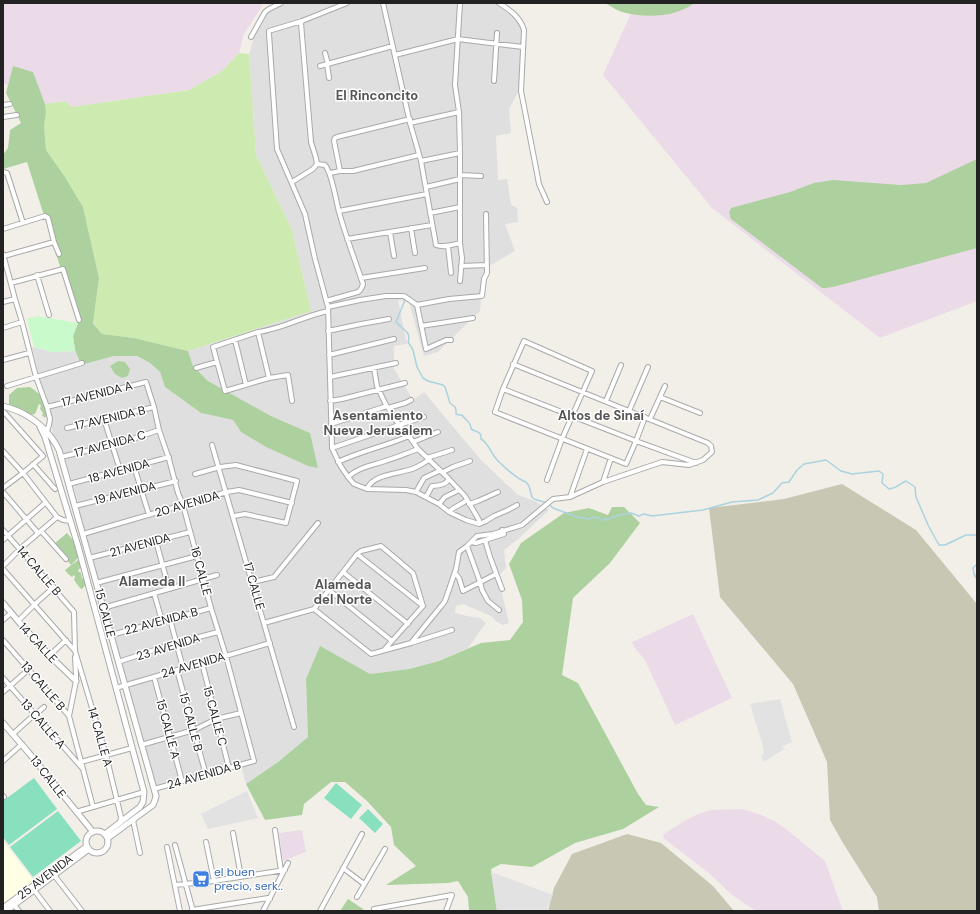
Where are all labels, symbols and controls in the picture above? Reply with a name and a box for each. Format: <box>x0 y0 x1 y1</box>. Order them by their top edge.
district label: El Rinconcito <box>336 87 418 104</box>
street label: 17 AVENIDA A <box>60 377 134 411</box>
street label: 17 AVENIDA B <box>73 402 147 434</box>
district label: Asentamiento Nueva Jerusalem <box>324 407 432 439</box>
district label: Altos de Sinaí <box>558 407 645 424</box>
street label: 17 AVENIDA C <box>72 427 148 461</box>
street label: 18 AVENIDA <box>87 455 151 487</box>
street label: 19 AVENIDA <box>93 478 157 508</box>
street label: 20 AVENIDA <box>153 487 221 521</box>
street label: 21 AVENIDA <box>108 529 172 561</box>
street label: 14 CALLE B <box>13 543 65 599</box>
street label: 16 CALLE <box>187 545 215 598</box>
street label: 17 CALLE <box>240 560 269 612</box>
district label: Alameda II <box>119 573 185 590</box>
district label: Alameda del Norte <box>314 576 373 608</box>
street label: 15 CALLE <box>91 587 119 639</box>
street label: 22 AVENIDA B <box>122 603 200 639</box>
street label: 14 CALLE <box>15 619 61 667</box>
street label: 23 AVENIDA <box>134 630 202 664</box>
street label: 24 AVENIDA <box>159 648 227 682</box>
street label: 13 CALLE B <box>17 658 69 714</box>
street label: 15 CALLE C <box>199 684 231 748</box>
street label: 15 CALLE B <box>175 691 207 753</box>
street label: 13 CALLE A <box>17 696 69 752</box>
street label: 15 CALLE A <box>152 697 184 761</box>
street label: 14 CALLE A <box>84 705 116 769</box>
street label: 13 CALLE <box>26 752 70 802</box>
street label: 24 AVENIDA B <box>165 757 243 793</box>
street label: 25 AVENIDA <box>14 851 76 903</box>
place label: el buen precio, serk.. <box>214 864 283 894</box>
supermarket icon: el buen precio, serk.. <box>191 869 211 889</box>

